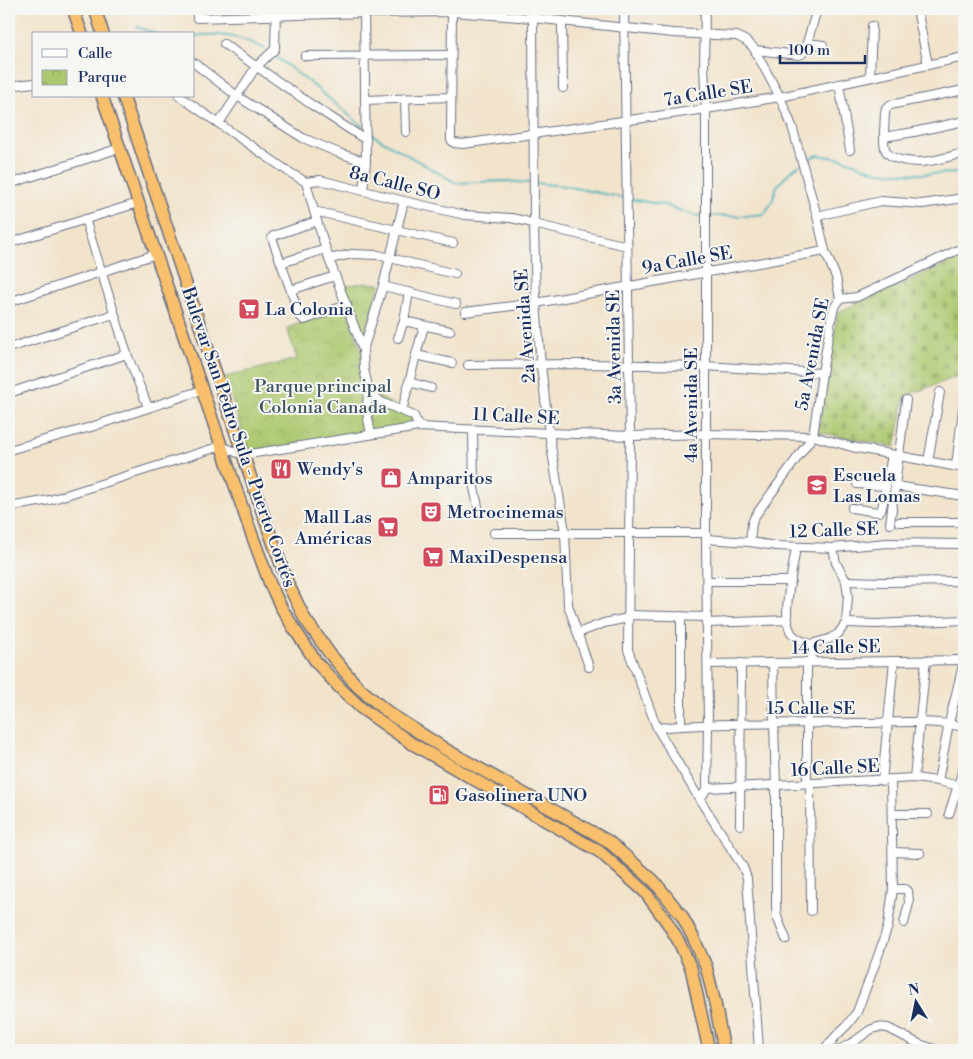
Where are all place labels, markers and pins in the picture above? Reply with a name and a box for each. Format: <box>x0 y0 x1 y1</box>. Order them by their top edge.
supermarket icon: La Colonia <box>237 297 261 321</box>
place label: La Colonia <box>265 298 354 321</box>
restaurant icon: Wendy's <box>269 457 293 481</box>
place label: Wendy's <box>296 458 363 481</box>
place label: Escuela Las Lomas <box>833 464 921 508</box>
shop icon: Amparitos <box>379 466 403 490</box>
place label: Amparitos <box>406 467 493 490</box>
school or university icon: Escuela Las Lomas <box>805 473 829 497</box>
theatre icon: Metrocinemas <box>419 500 443 524</box>
place label: Metrocinemas <box>447 501 564 524</box>
place label: Mall Las Américas <box>294 506 372 550</box>
supermarket icon: Mall Las Américas <box>376 515 400 539</box>
supermarket icon: MaxiDespensa <box>421 545 445 569</box>
place label: MaxiDespensa <box>449 546 568 569</box>
fuel station icon: Gasolinera UNO <box>427 783 451 807</box>
place label: Gasolinera UNO <box>455 784 587 807</box>

